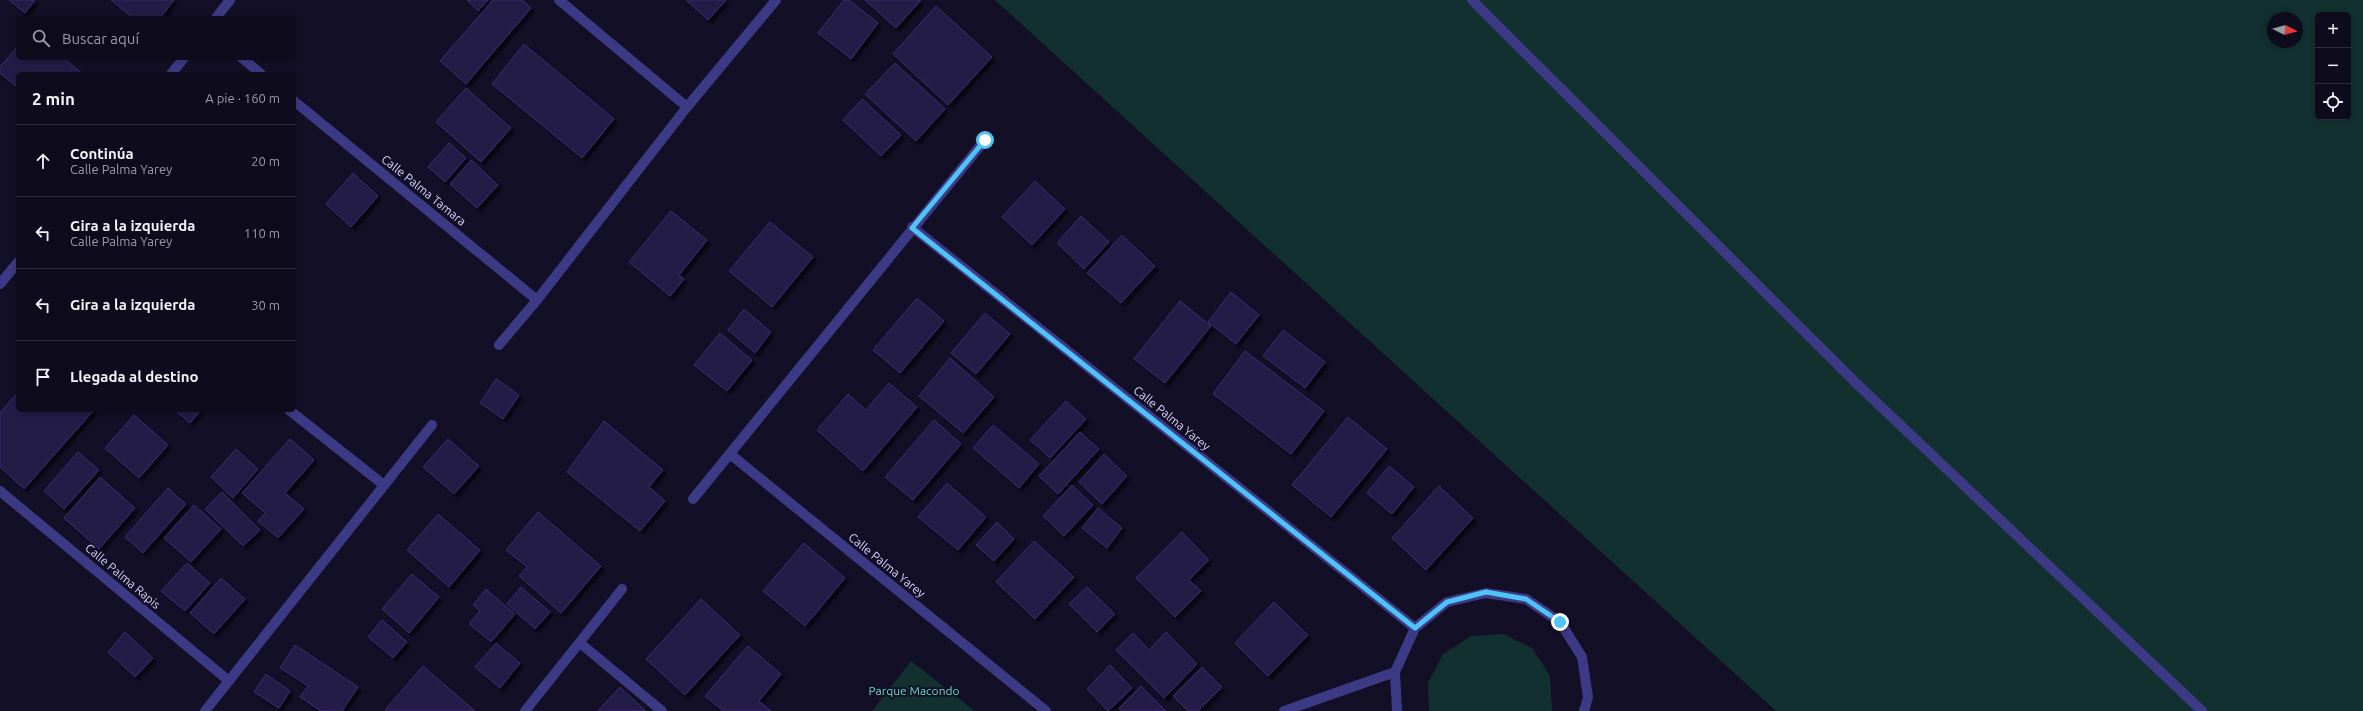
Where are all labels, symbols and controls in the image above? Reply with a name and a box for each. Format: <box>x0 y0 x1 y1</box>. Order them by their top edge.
north arrow <box>2267 12 2303 48</box>
map controls <box>2315 12 2351 120</box>
button: + <box>2315 12 2351 48</box>
search box <box>16 16 296 60</box>
icon: search <box>30 27 52 49</box>
text: Buscar aquí <box>62 30 139 47</box>
button: − <box>2315 48 2351 84</box>
button: locate <box>2315 84 2351 120</box>
text: 2 min <box>32 89 75 108</box>
text: A pie · 160 m <box>205 91 280 105</box>
route start <box>976 131 994 149</box>
text: Continúa <box>70 145 134 162</box>
icon: ahead <box>32 150 54 172</box>
street label: Calle Palma Tamara <box>379 152 469 228</box>
text: 20 m <box>251 154 280 168</box>
text: Calle Palma Yarey <box>70 162 172 176</box>
text: Gira a la izquierda <box>70 217 196 234</box>
icon: left <box>32 222 54 244</box>
text: 110 m <box>244 226 280 240</box>
text: Calle Palma Yarey <box>70 234 172 248</box>
icon: left <box>32 294 54 316</box>
text: Gira a la izquierda <box>70 296 196 313</box>
text: 30 m <box>251 298 280 312</box>
icon: arrive <box>32 366 54 388</box>
text: Llegada al destino <box>70 368 199 385</box>
street label: Calle Palma Yarey <box>1131 383 1213 453</box>
street label: Calle Palma Yarey <box>846 530 928 600</box>
street label: Calle Palma Rapis <box>83 541 163 611</box>
route end <box>1551 613 1569 631</box>
park label: Parque Macondo <box>868 684 960 697</box>

